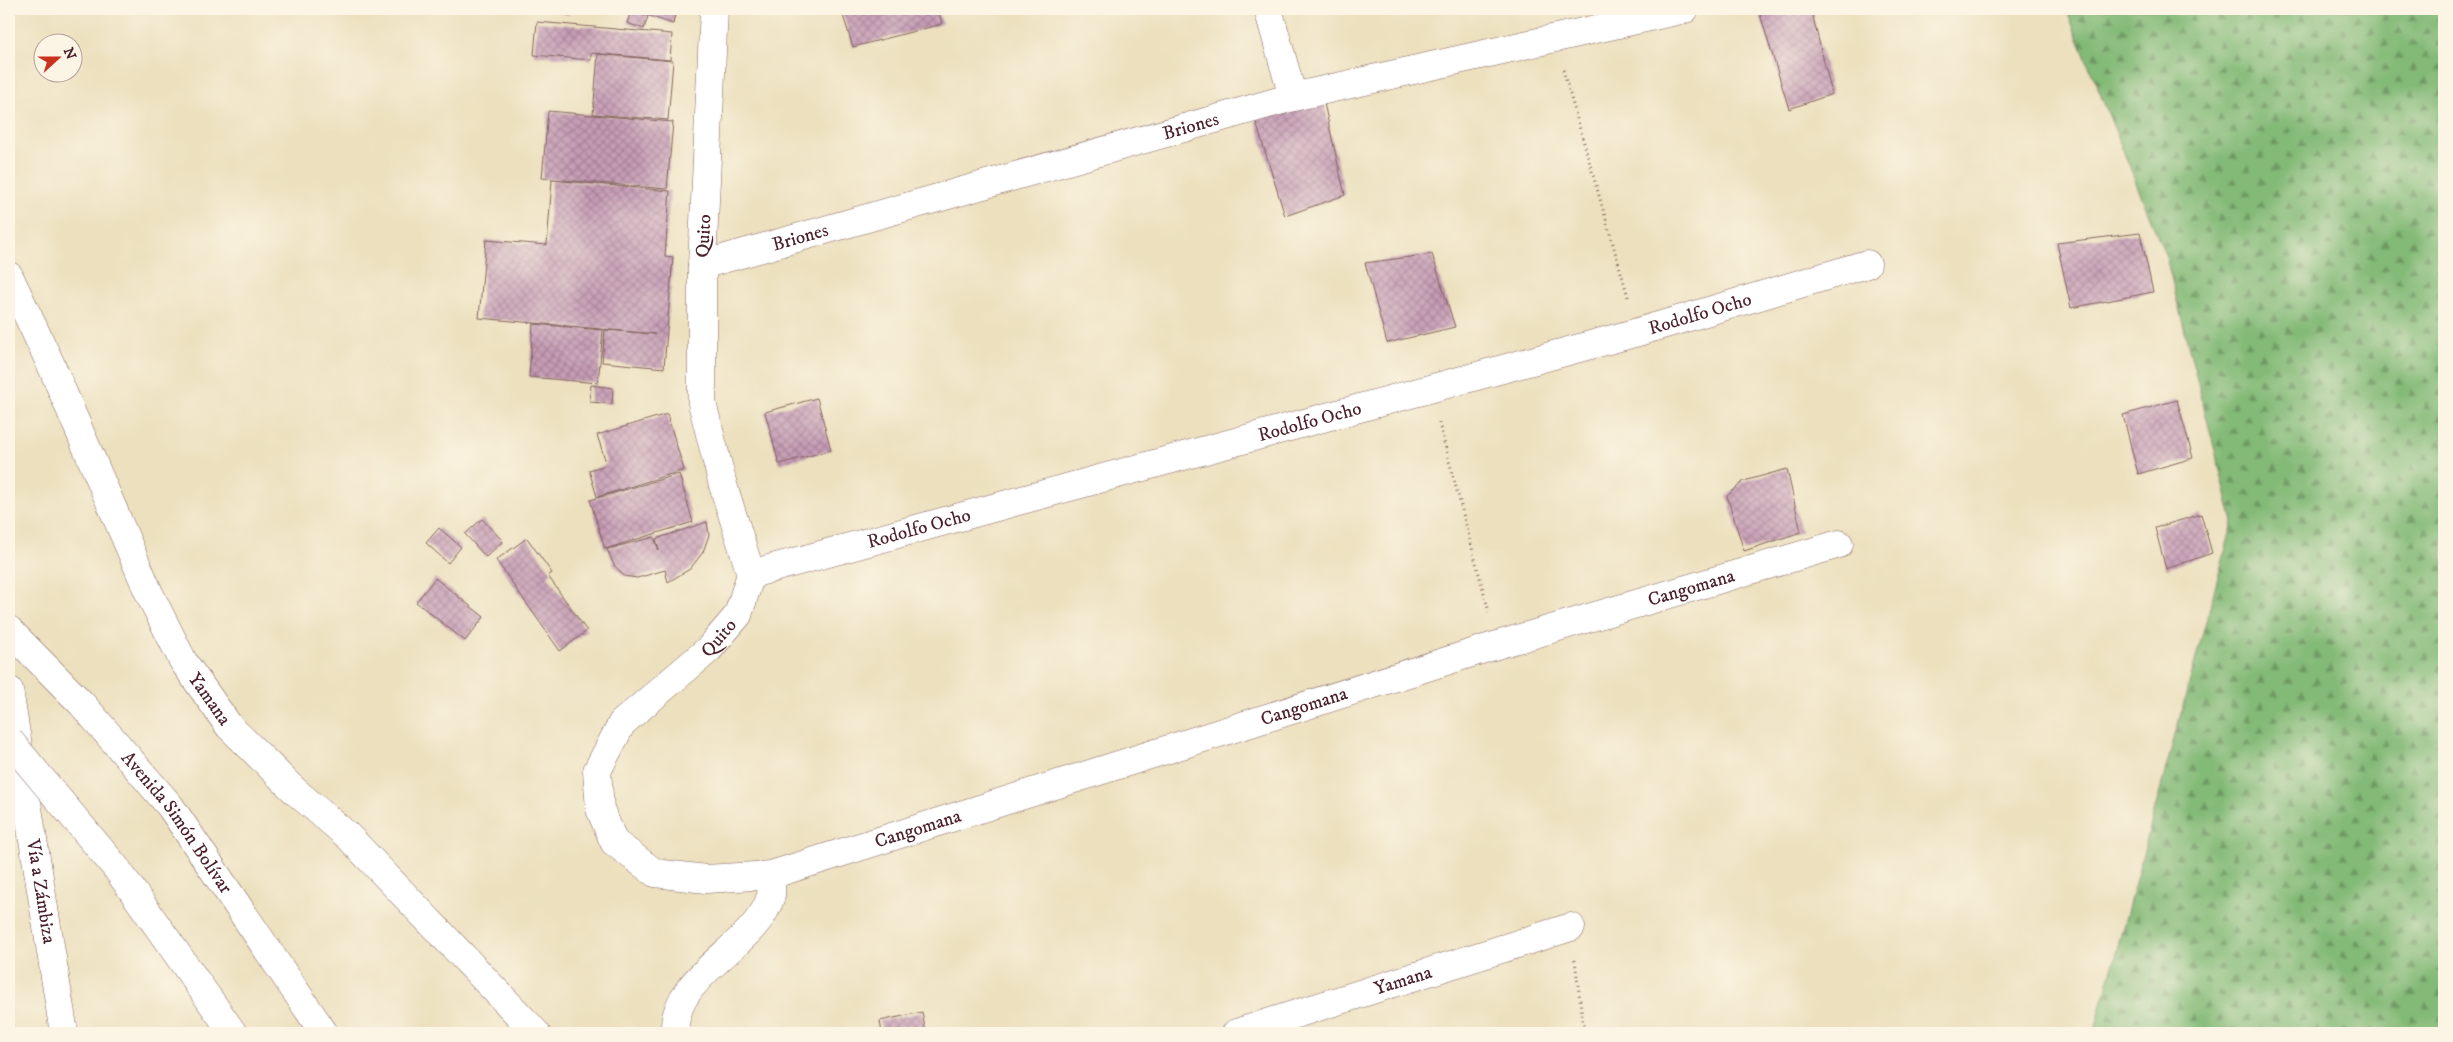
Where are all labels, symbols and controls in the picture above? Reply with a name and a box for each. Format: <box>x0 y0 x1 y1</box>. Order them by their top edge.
north arrow <box>32 32 82 82</box>
text: N <box>59 45 80 63</box>
street label: Briones <box>1160 107 1221 145</box>
street label: Quito <box>691 214 716 258</box>
street label: Briones <box>769 218 831 256</box>
street label: Rodolfo Ocho <box>1646 287 1754 340</box>
street label: Rodolfo Ocho <box>1255 397 1364 447</box>
street label: Rodolfo Ocho <box>865 503 973 553</box>
street label: Cangomana <box>1645 564 1737 611</box>
street label: Quito <box>696 614 741 662</box>
street label: Yamana <box>183 668 236 730</box>
street label: Cangomana <box>1258 682 1350 731</box>
street label: Avenida Simón Bolívar <box>116 746 238 898</box>
street label: Cangomana <box>872 804 964 853</box>
street label: Vía a Zámbiza <box>21 837 61 945</box>
street label: Yamana <box>1371 960 1435 1000</box>

